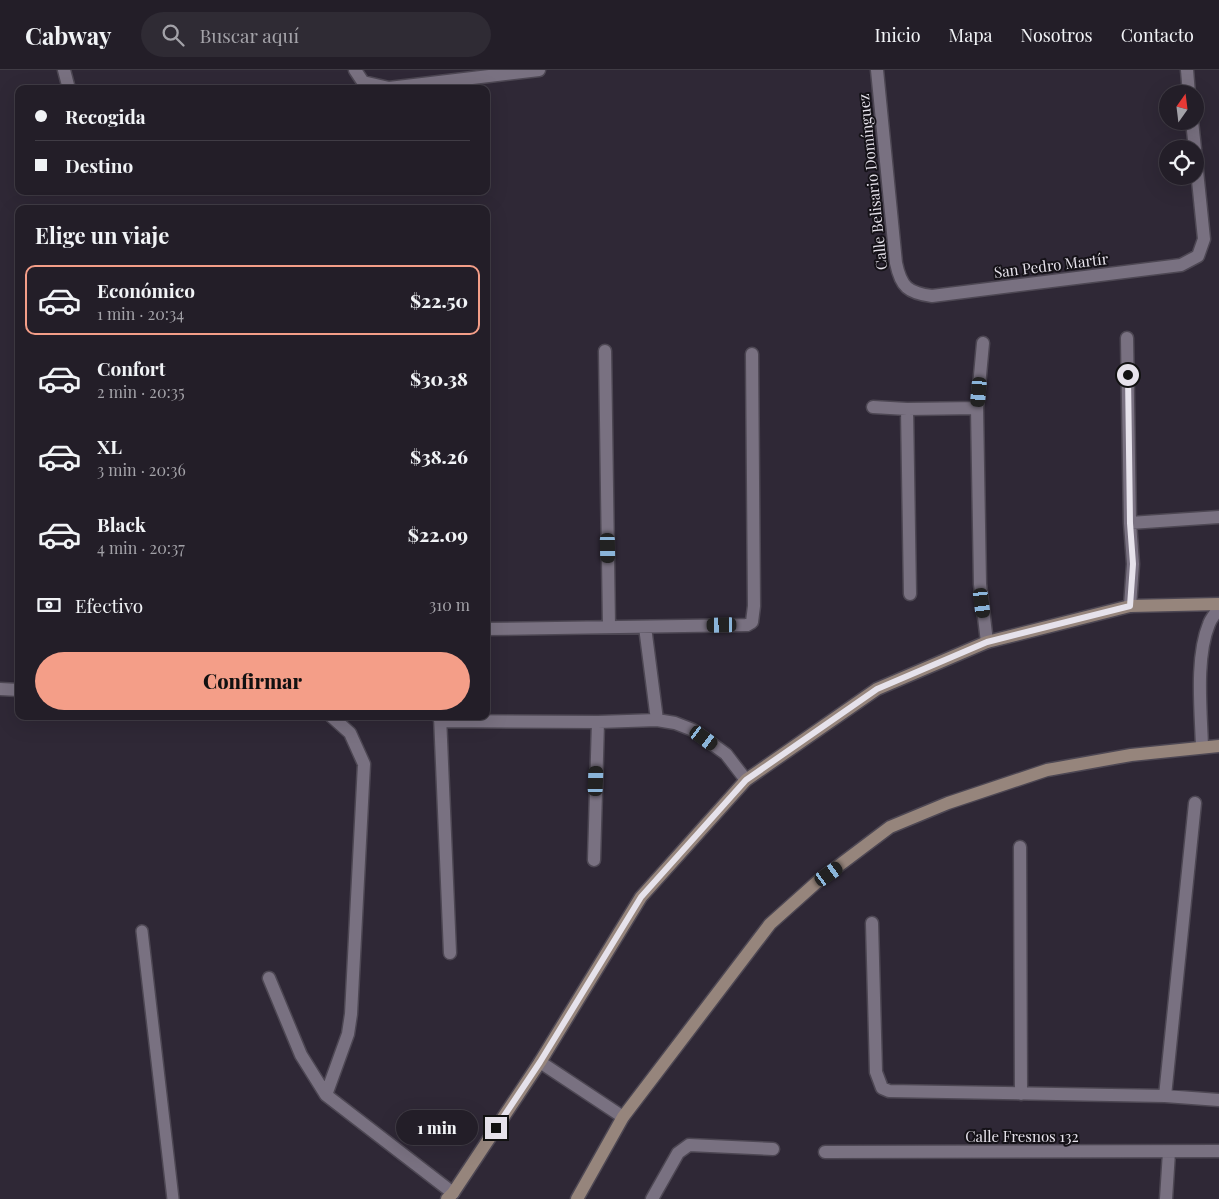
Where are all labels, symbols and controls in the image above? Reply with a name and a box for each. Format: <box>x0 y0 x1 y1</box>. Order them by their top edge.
search box <box>141 12 491 57</box>
text: Cabway <box>25 19 111 51</box>
icon: search <box>159 21 187 49</box>
text: Buscar aquí <box>199 22 299 48</box>
text: Inicio <box>875 23 921 47</box>
text: Mapa <box>949 23 993 47</box>
text: Nosotros <box>1021 23 1093 47</box>
text: Contacto <box>1121 23 1194 47</box>
north arrow <box>1159 85 1204 130</box>
map controls <box>1159 85 1204 185</box>
street label: Calle Belisario Domínguez <box>853 93 891 271</box>
text: Recogida <box>65 103 146 129</box>
button: locate <box>1159 140 1204 185</box>
text: Destino <box>65 152 133 178</box>
text: Elige un viaje <box>35 220 169 250</box>
street label: San Pedro Martír <box>993 248 1110 282</box>
text: Económico <box>97 277 195 303</box>
icon: car <box>37 278 82 323</box>
text: $22.50 <box>410 287 468 313</box>
text: 1 min · 20:34 <box>97 303 184 324</box>
text: Confort <box>97 355 165 381</box>
icon: car <box>37 356 82 401</box>
route start <box>1117 364 1139 386</box>
text: $30.38 <box>410 365 468 391</box>
car <box>970 376 987 408</box>
text: 2 min · 20:35 <box>97 381 185 402</box>
text: XL <box>97 433 122 459</box>
icon: car <box>37 434 82 479</box>
text: $38.26 <box>410 443 468 469</box>
text: 3 min · 20:36 <box>97 459 186 480</box>
text: Black <box>97 511 146 537</box>
icon: car <box>37 512 82 557</box>
text: $22.09 <box>408 521 468 547</box>
car <box>600 533 615 563</box>
text: 4 min · 20:37 <box>97 537 185 558</box>
car <box>972 587 991 619</box>
icon: cash <box>35 591 63 619</box>
text: Efectivo <box>75 592 143 618</box>
text: 310 m <box>429 594 470 615</box>
car <box>706 617 737 633</box>
button: Confirmar <box>35 652 470 710</box>
car <box>687 723 720 753</box>
car <box>587 766 604 796</box>
car <box>812 859 845 889</box>
callout: 1 min <box>396 1110 478 1146</box>
text: 1 min <box>417 1117 457 1138</box>
route end <box>485 1117 507 1139</box>
street label: Calle Fresnos 132 <box>965 1126 1079 1146</box>

